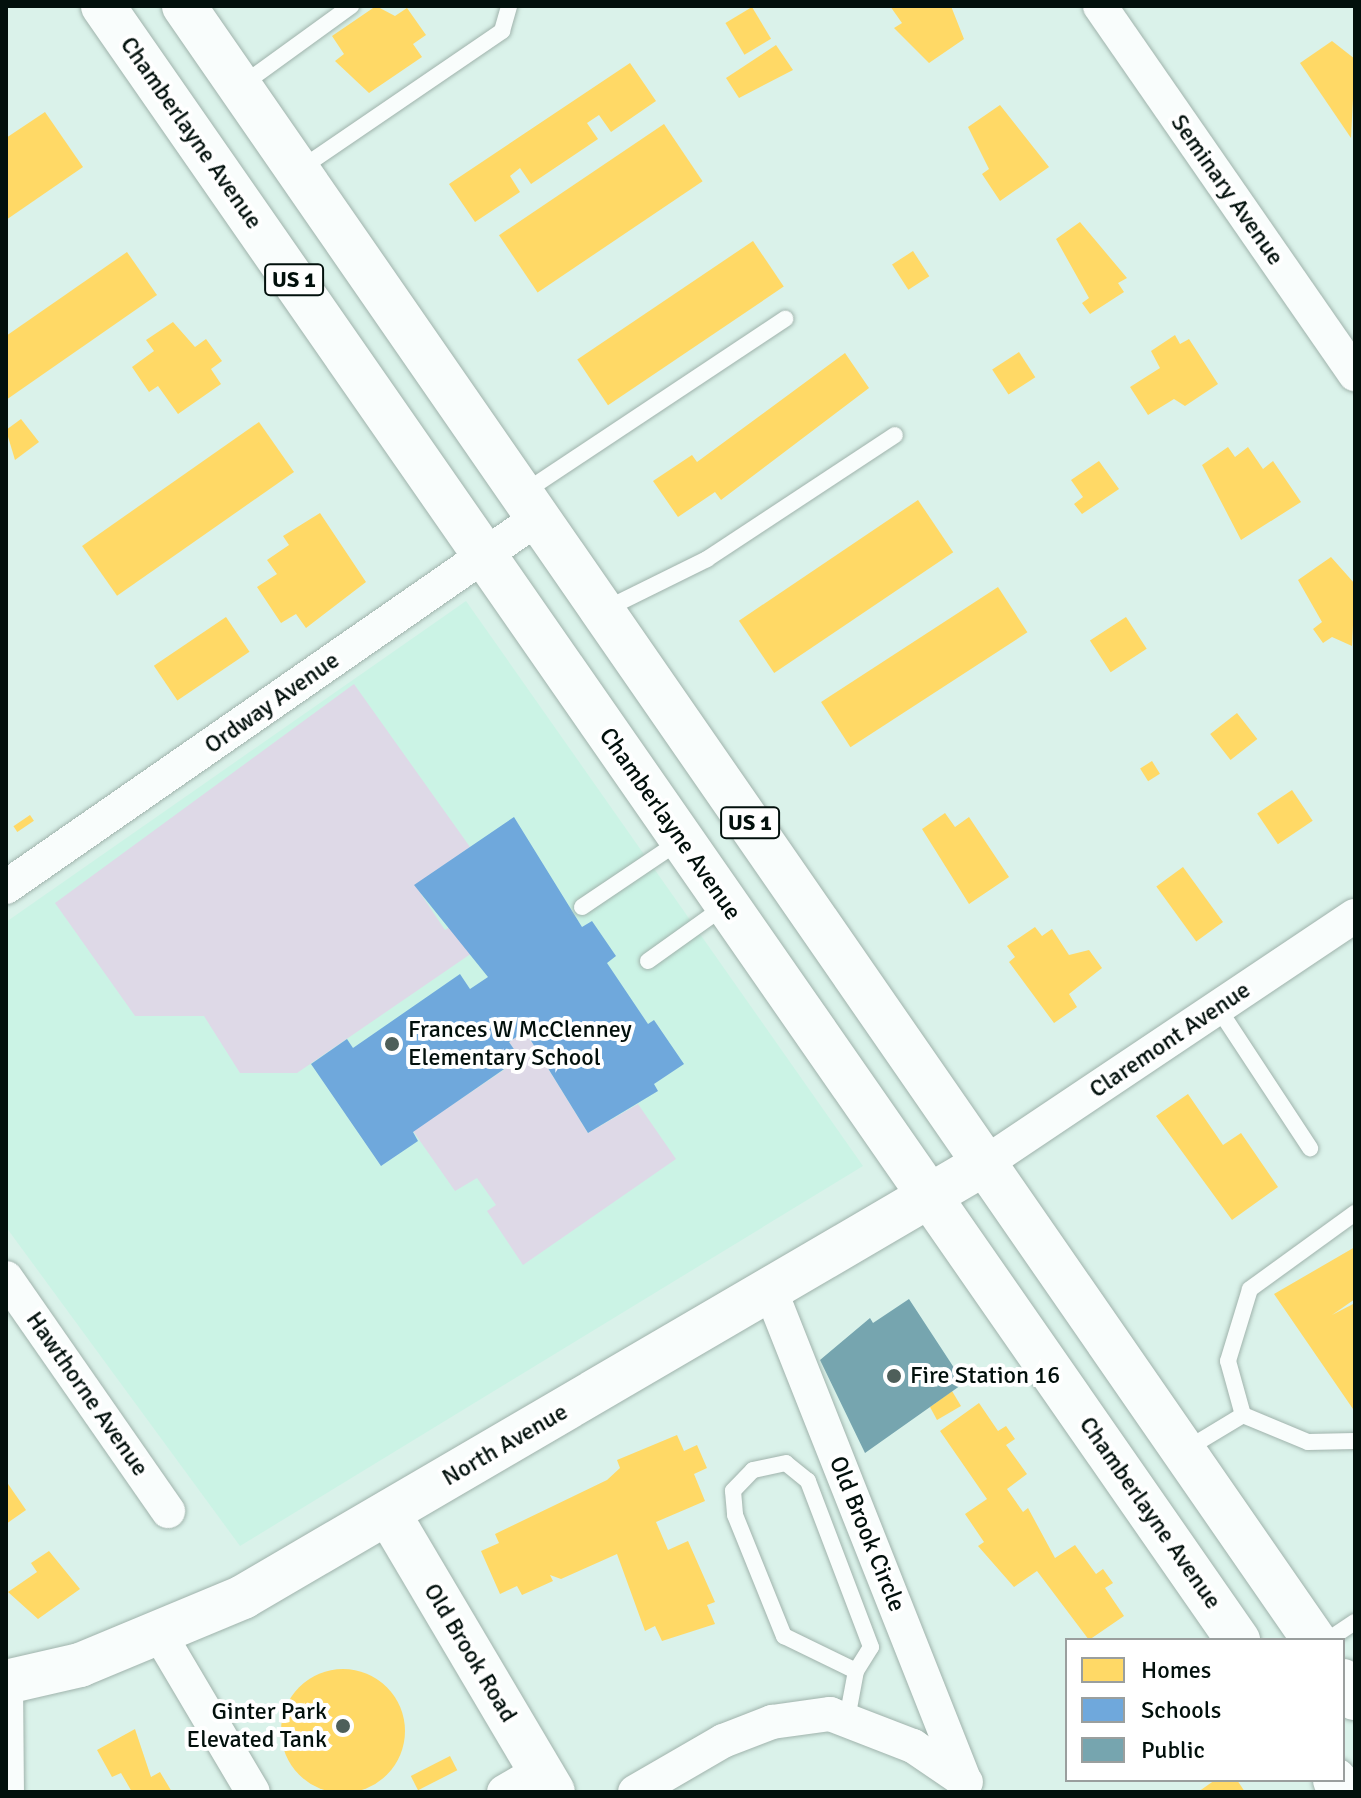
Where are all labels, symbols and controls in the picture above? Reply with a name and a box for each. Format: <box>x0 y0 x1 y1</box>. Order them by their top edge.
street label: Chamberlayne Avenue <box>114 31 268 235</box>
street label: Seminary Avenue <box>1164 109 1290 271</box>
road number: US 1 <box>264 262 324 298</box>
street label: Ordway Avenue <box>199 646 345 760</box>
street label: Chamberlayne Avenue <box>593 722 747 926</box>
road number: US 1 <box>720 805 780 841</box>
street label: Claremont Avenue <box>1084 976 1256 1104</box>
place label: Frances W McClenney Elementary School <box>408 1016 632 1072</box>
marker: Frances W McClenney Elementary School <box>383 1035 401 1053</box>
street label: Hawthorne Avenue <box>20 1306 154 1482</box>
place label: Fire Station 16 <box>910 1362 1060 1390</box>
marker: Fire Station 16 <box>885 1367 903 1385</box>
street label: North Avenue <box>437 1398 573 1492</box>
street label: Chamberlayne Avenue <box>1073 1411 1227 1615</box>
street label: Old Brook Circle <box>823 1452 911 1616</box>
street label: Old Brook Road <box>417 1578 523 1728</box>
legend <box>1065 1638 1345 1782</box>
text: Homes <box>1141 1655 1211 1685</box>
text: Schools <box>1141 1695 1221 1725</box>
place label: Ginter Park Elevated Tank <box>187 1698 327 1754</box>
marker: Ginter Park Elevated Tank <box>334 1717 352 1735</box>
text: Public <box>1141 1735 1205 1765</box>

